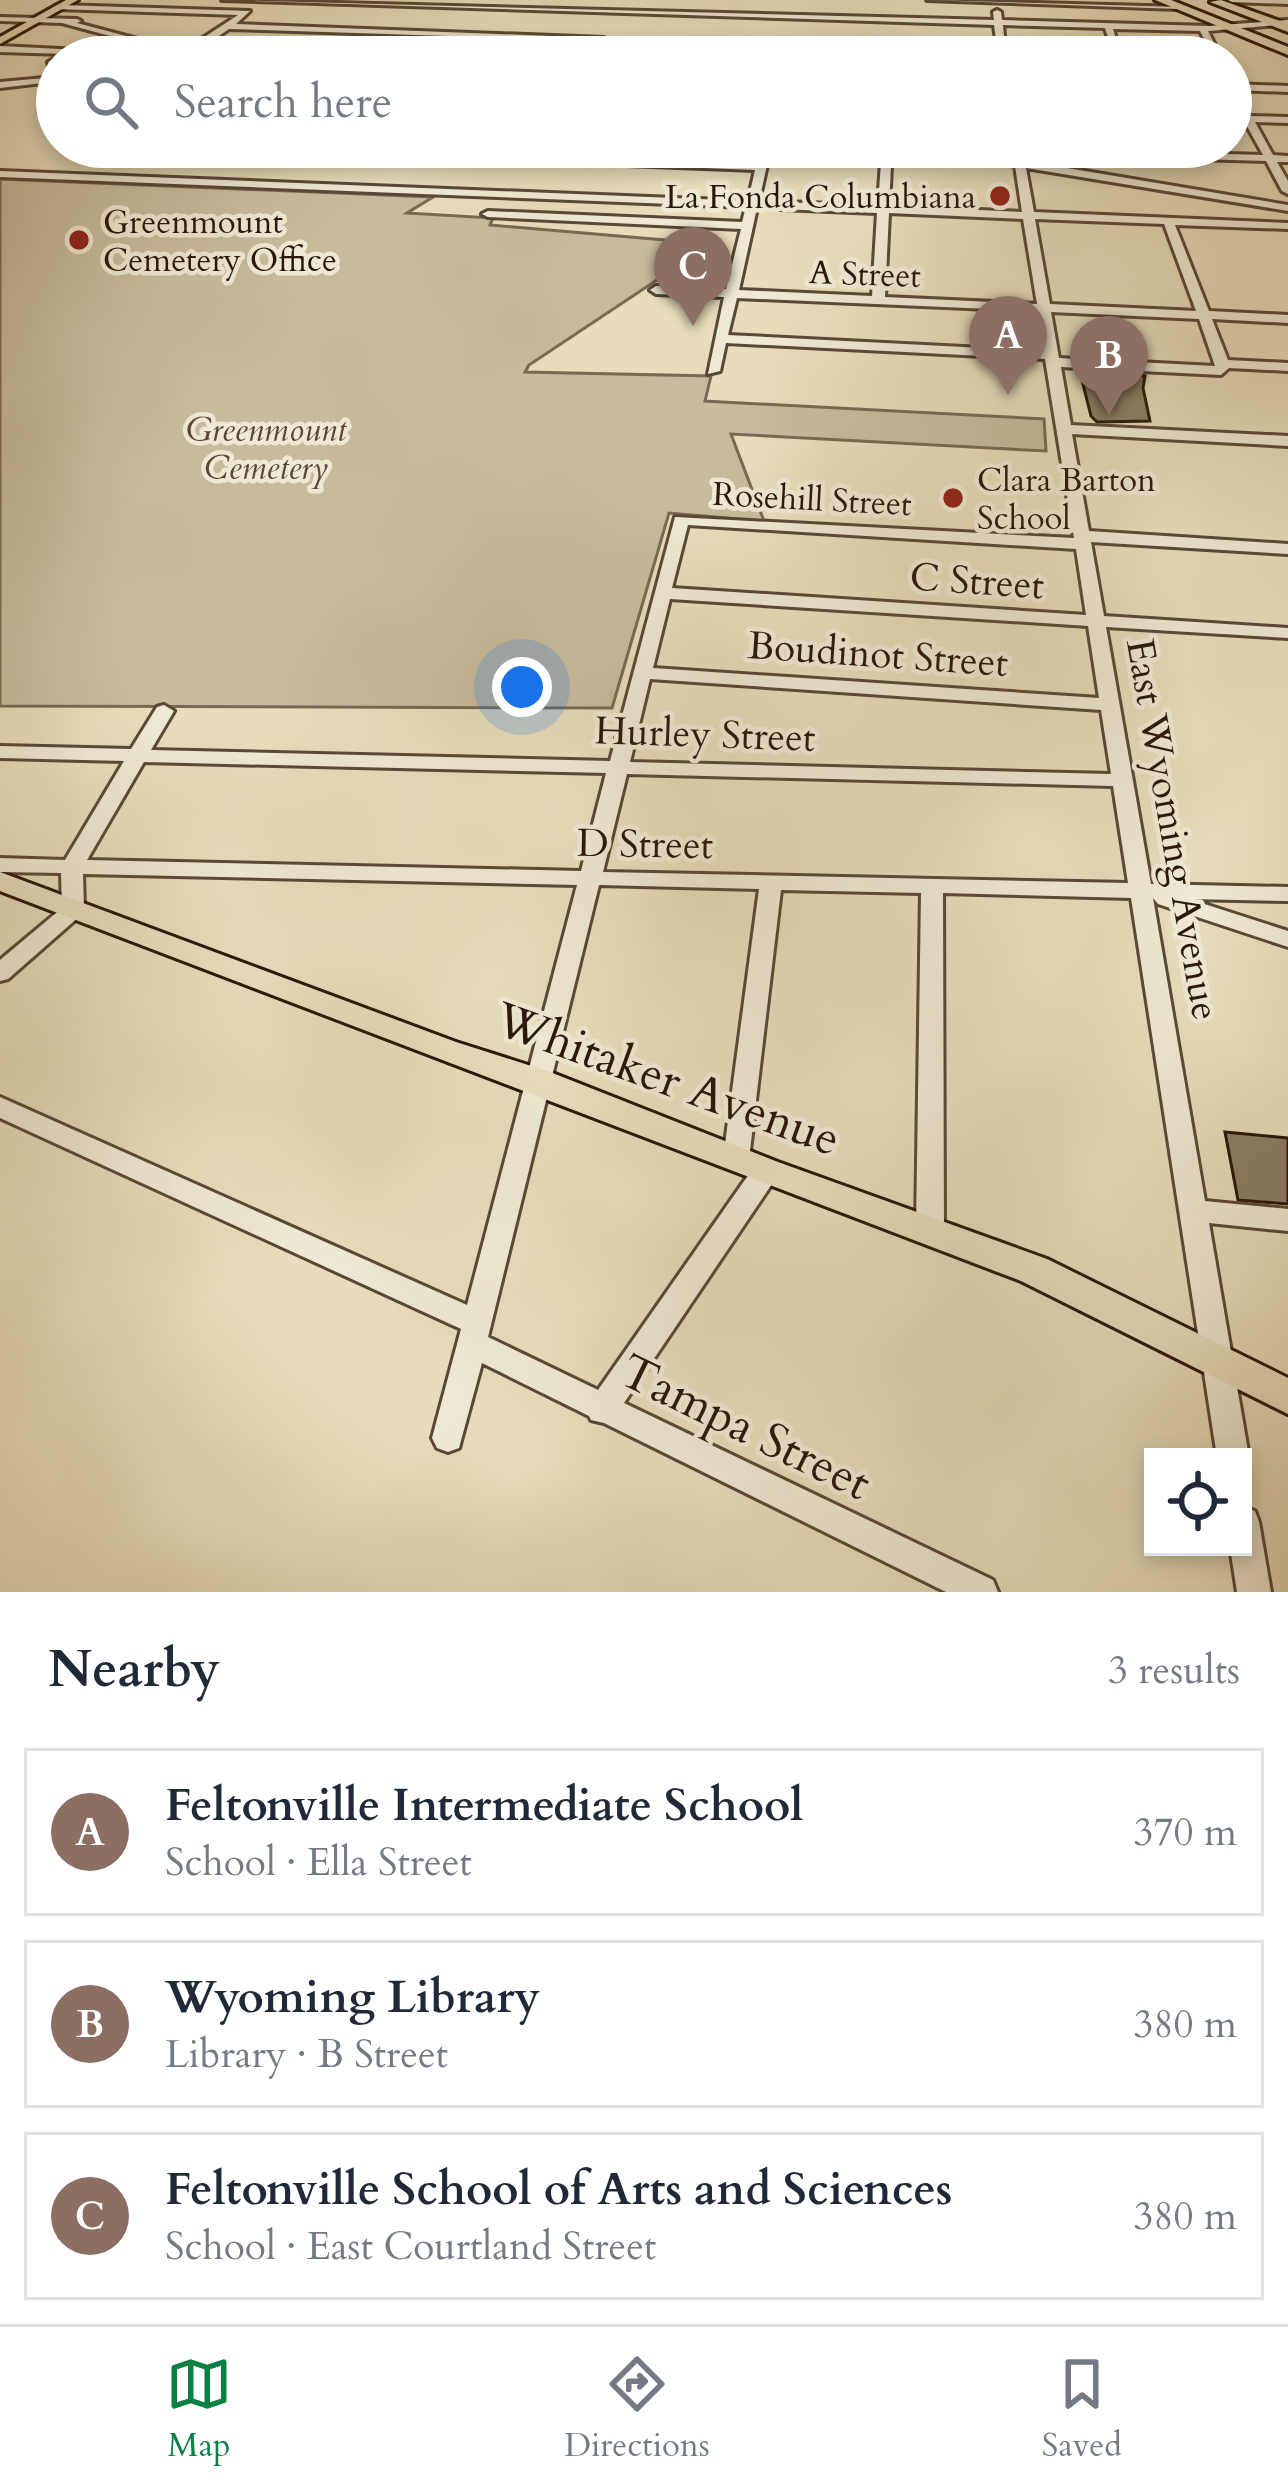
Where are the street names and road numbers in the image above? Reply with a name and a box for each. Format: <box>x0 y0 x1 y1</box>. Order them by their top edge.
street label: A Street <box>808 250 922 299</box>
street label: Rosehill Street <box>711 472 913 527</box>
street label: C Street <box>908 550 1046 613</box>
street label: Boudinot Street <box>746 619 1010 690</box>
street label: East Wyoming Avenue <box>1113 634 1232 1024</box>
street label: Hurley Street <box>594 704 816 765</box>
street label: D Street <box>577 817 713 872</box>
street label: Whitaker Avenue <box>485 987 849 1172</box>
street label: Tampa Street <box>609 1339 881 1516</box>

